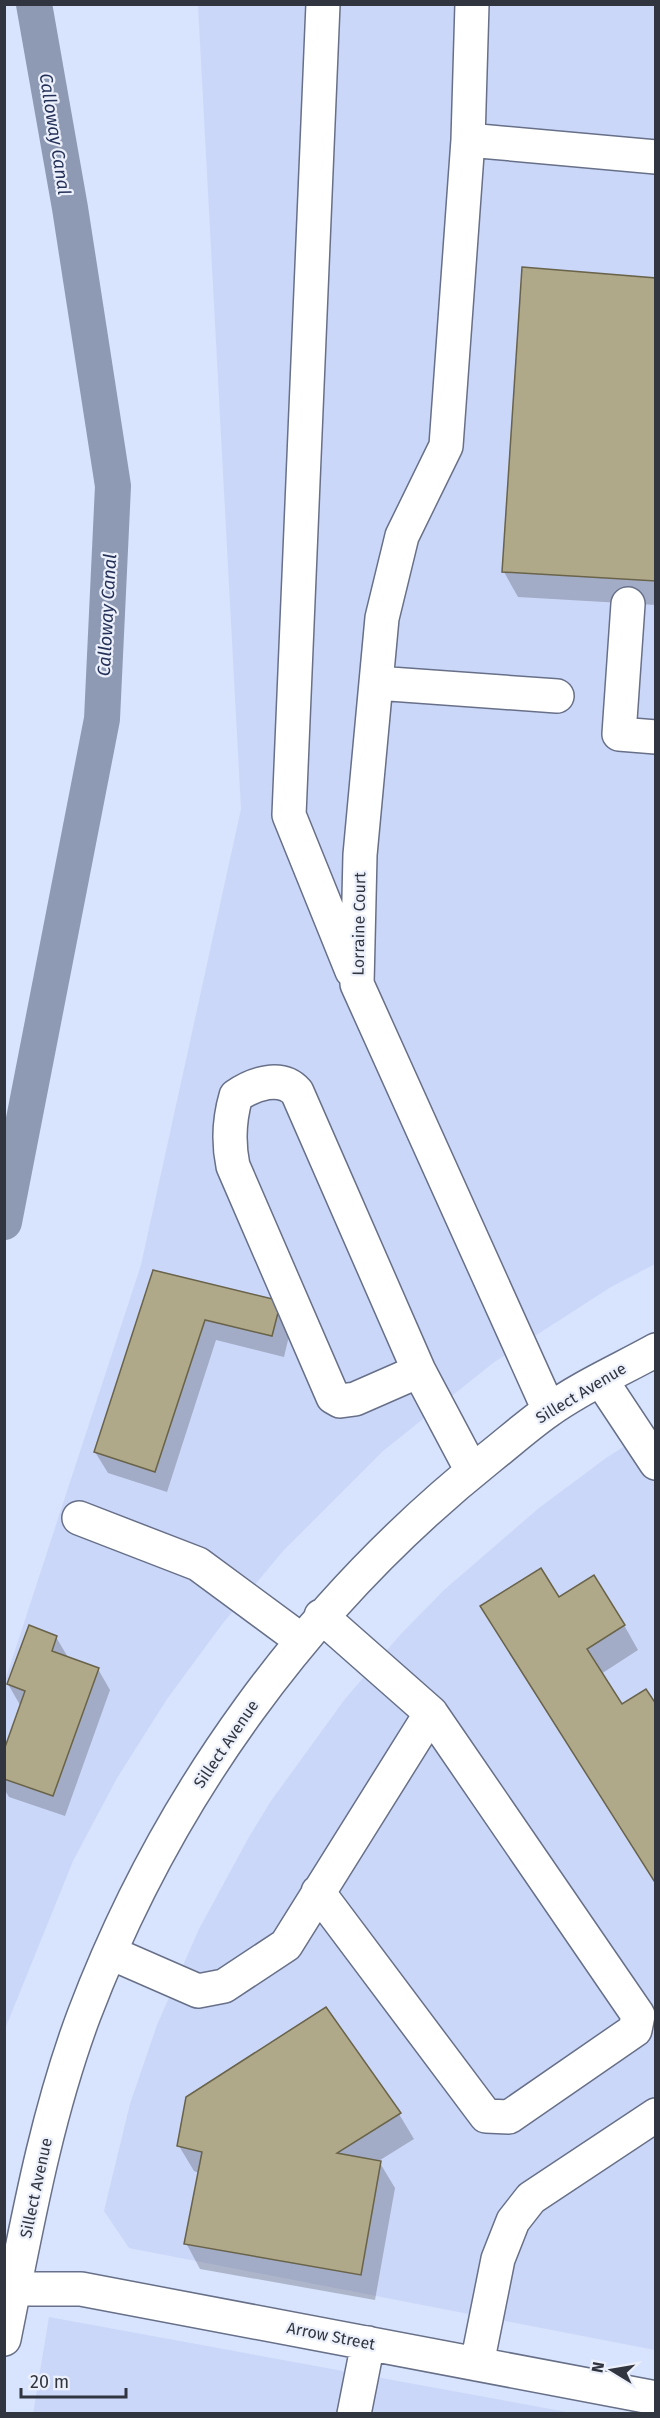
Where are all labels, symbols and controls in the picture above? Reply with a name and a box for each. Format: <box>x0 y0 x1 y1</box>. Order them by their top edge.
water label: Calloway Canal <box>35 72 75 196</box>
water label: Calloway Canal <box>93 553 121 677</box>
street label: Lorraine Court <box>349 872 369 976</box>
street label: Sillect Avenue <box>532 1359 630 1427</box>
street label: Sillect Avenue <box>190 1696 262 1792</box>
street label: Sillect Avenue <box>16 2136 56 2240</box>
street label: Arrow Street <box>285 2318 377 2354</box>
north arrow <box>582 2340 642 2400</box>
text: N <box>587 2360 608 2374</box>
scale bar <box>21 2361 126 2399</box>
text: 20 m <box>30 2371 69 2393</box>

